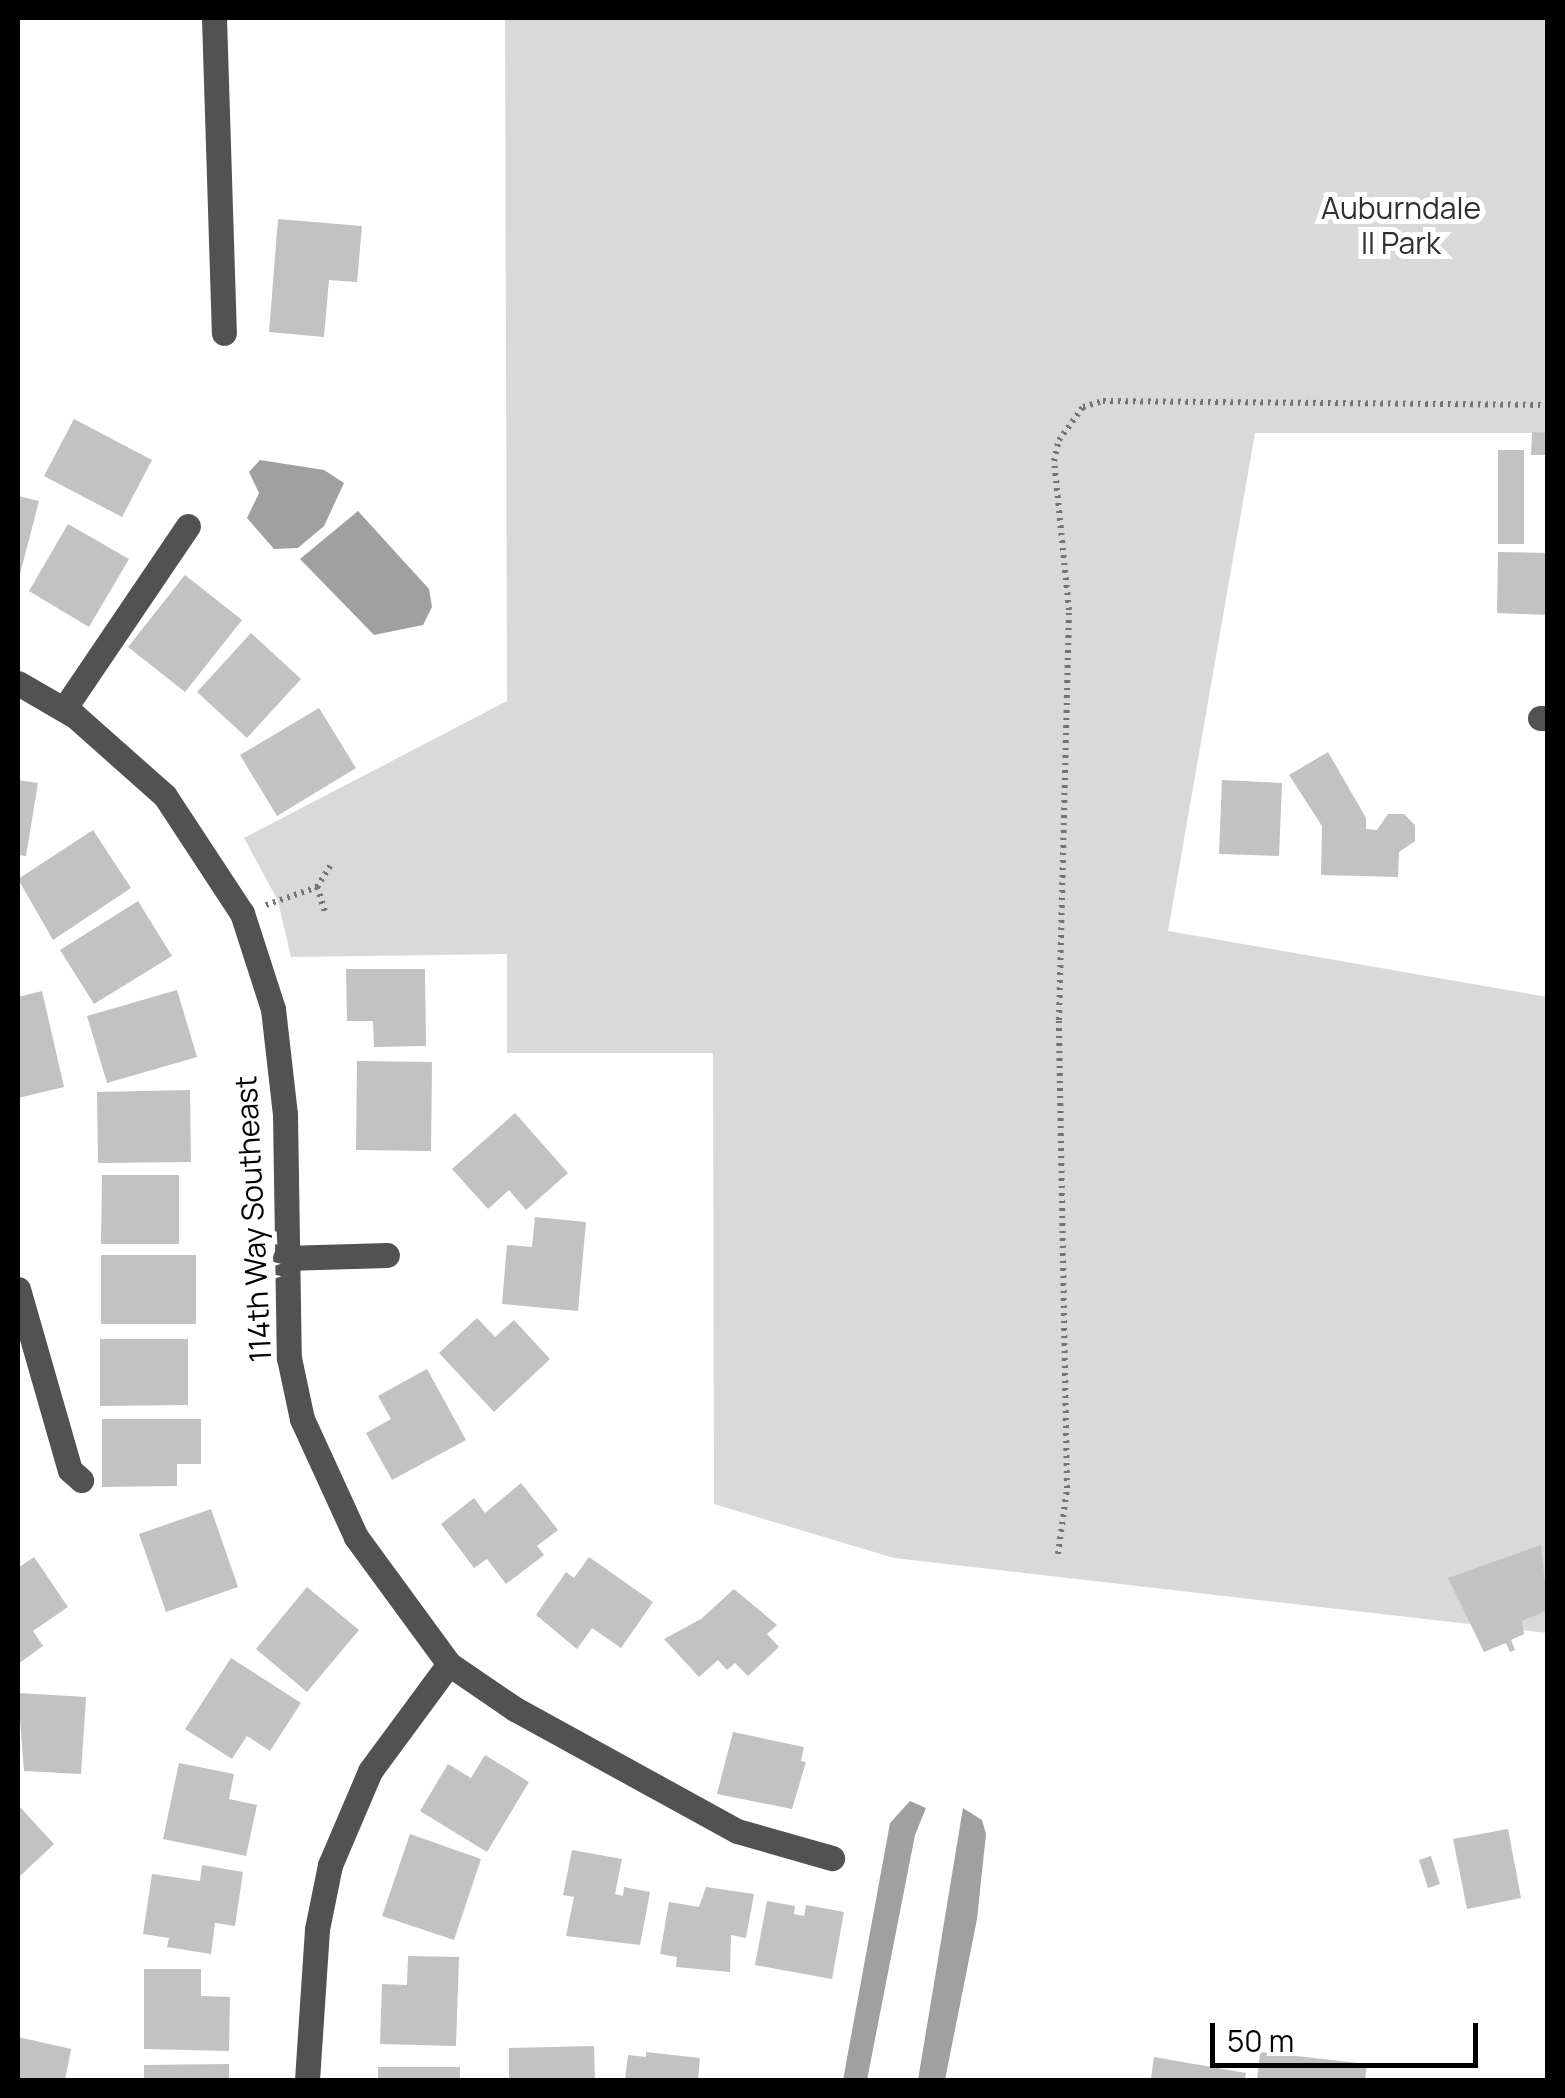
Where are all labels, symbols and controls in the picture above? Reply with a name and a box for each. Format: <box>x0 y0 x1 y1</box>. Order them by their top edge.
park label: Auburndale II Park <box>1321 190 1481 260</box>
street label: 114th Way Southeast <box>228 1075 278 1363</box>
scale bar <box>1215 2003 1482 2065</box>
text: 50 m <box>1227 2020 1294 2061</box>

